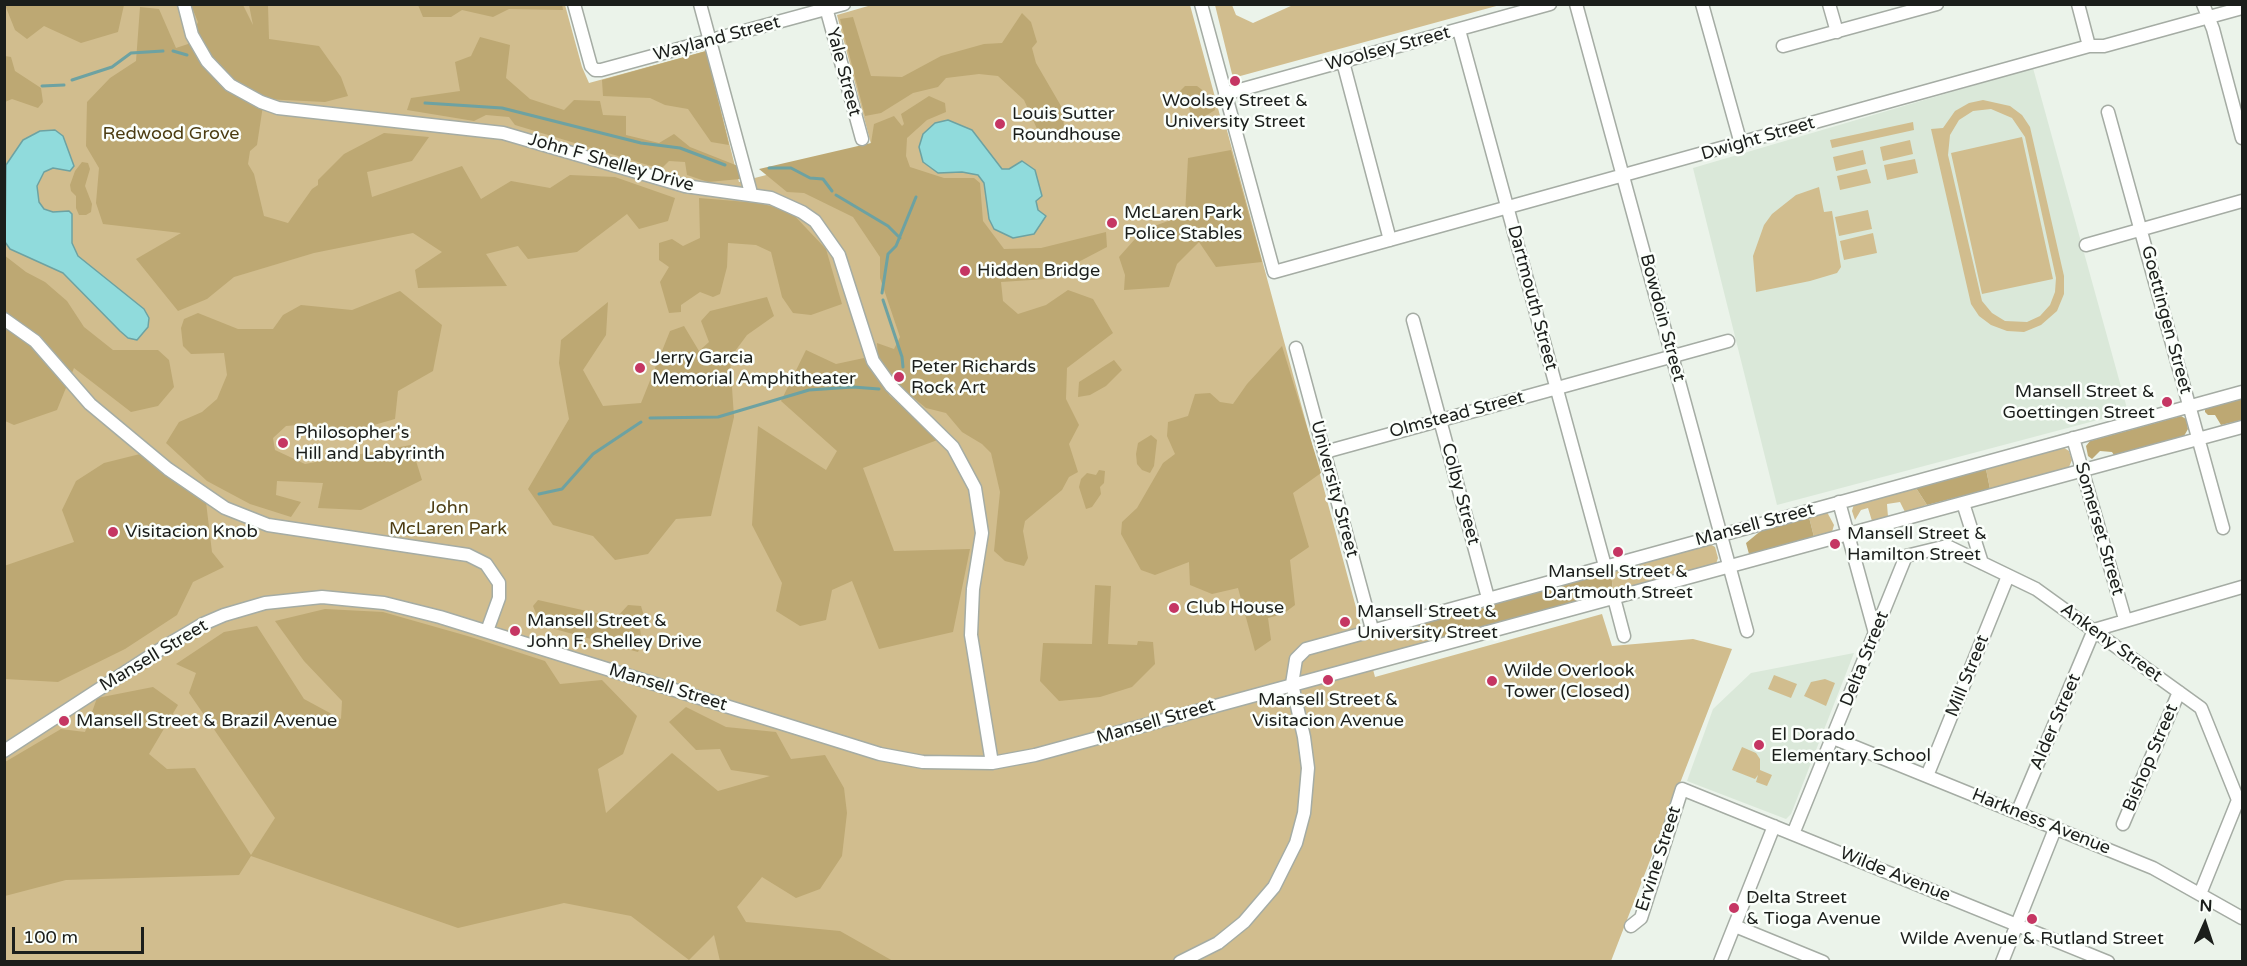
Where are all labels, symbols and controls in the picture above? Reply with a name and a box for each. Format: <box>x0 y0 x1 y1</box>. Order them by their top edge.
street label: Wayland Street <box>651 12 783 66</box>
street label: Woolsey Street <box>1323 22 1453 76</box>
street label: Yale Street <box>821 25 865 119</box>
marker: Woolsey Street & University Street <box>1228 74 1242 88</box>
place label: Woolsey Street & University Street <box>1162 90 1308 132</box>
place label: Louis Sutter Roundhouse <box>1012 103 1121 146</box>
street label: Dwight Street <box>1699 112 1817 166</box>
marker: Louis Sutter Roundhouse <box>993 117 1007 131</box>
park label: Redwood Grove <box>102 123 240 145</box>
street label: John F Shelley Drive <box>526 129 696 197</box>
place label: McLaren Park Police Stables <box>1124 202 1242 244</box>
marker: McLaren Park Police Stables <box>1105 216 1119 230</box>
street label: Dartmouth Street <box>1502 223 1562 373</box>
street label: Goettingen Street <box>2136 244 2196 396</box>
street label: Bowdoin Street <box>1635 252 1689 384</box>
place label: Hidden Bridge <box>977 260 1100 282</box>
marker: Hidden Bridge <box>958 264 972 278</box>
place label: Jerry Garcia Memorial Amphitheater <box>652 347 856 389</box>
place label: Peter Richards Rock Art <box>911 356 1036 398</box>
marker: Jerry Garcia Memorial Amphitheater <box>633 361 647 375</box>
marker: Peter Richards Rock Art <box>892 370 906 384</box>
place label: Mansell Street & Goettingen Street <box>2002 381 2155 424</box>
street label: Olmstead Street <box>1387 387 1527 443</box>
marker: Mansell Street & Goettingen Street <box>2160 395 2174 409</box>
street label: University Street <box>1305 418 1363 560</box>
place label: Philosopher's Hill and Labyrinth <box>295 422 445 464</box>
marker: Philosopher's Hill and Labyrinth <box>276 436 290 450</box>
street label: Colby Street <box>1436 441 1484 547</box>
street label: Somerset Street <box>2070 460 2128 598</box>
park label: John McLaren Park <box>389 497 507 540</box>
street label: Mansell Street <box>1693 499 1817 551</box>
place label: Visitacion Knob <box>125 521 258 543</box>
place label: Mansell Street & Hamilton Street <box>1847 523 1987 566</box>
marker: Visitacion Knob <box>106 525 120 539</box>
marker: Mansell Street & Hamilton Street <box>1828 537 1842 551</box>
marker: Mansell Street & Dartmouth Street <box>1611 545 1625 559</box>
place label: Mansell Street & Dartmouth Street <box>1543 561 1693 604</box>
place label: Club House <box>1186 597 1284 619</box>
street label: Ankeny Street <box>2056 599 2166 687</box>
marker: Club House <box>1167 601 1181 615</box>
place label: Mansell Street & University Street <box>1357 601 1498 644</box>
street label: Delta Street <box>1836 608 1894 710</box>
place label: Mansell Street & John F. Shelley Drive <box>527 610 702 652</box>
street label: Mansell Street <box>96 615 212 697</box>
marker: Mansell Street & University Street <box>1338 615 1352 629</box>
marker: Mansell Street & John F. Shelley Drive <box>508 624 522 638</box>
street label: Mill Street <box>1942 632 1994 720</box>
street label: Mansell Street <box>606 660 730 716</box>
place label: Wilde Overlook Tower (Closed) <box>1504 660 1634 702</box>
street label: Alder Street <box>2026 671 2086 773</box>
marker: Mansell Street & Visitacion Avenue <box>1321 673 1335 687</box>
marker: Wilde Overlook Tower (Closed) <box>1485 674 1499 688</box>
place label: Mansell Street & Visitacion Avenue <box>1252 689 1404 732</box>
street label: Mansell Street <box>1094 695 1218 749</box>
street label: Bishop Street <box>2119 701 2183 815</box>
place label: Mansell Street & Brazil Avenue <box>76 710 337 732</box>
marker: Mansell Street & Brazil Avenue <box>57 714 71 728</box>
place label: El Dorado Elementary School <box>1771 724 1931 766</box>
marker: El Dorado Elementary School <box>1752 738 1766 752</box>
street label: Harkness Avenue <box>1968 784 2114 860</box>
street label: Ervine Street <box>1632 804 1686 914</box>
street label: Wilde Avenue <box>1836 843 1954 907</box>
place label: Delta Street & Tioga Avenue <box>1746 887 1881 930</box>
north arrow <box>2175 894 2235 954</box>
text: N <box>2199 896 2213 916</box>
marker: Delta Street & Tioga Avenue <box>1727 901 1741 915</box>
marker: Wilde Avenue & Rutland Street <box>2025 912 2039 926</box>
scale bar <box>15 915 147 953</box>
text: 100 m <box>23 926 78 948</box>
place label: Wilde Avenue & Rutland Street <box>1900 928 2164 950</box>

